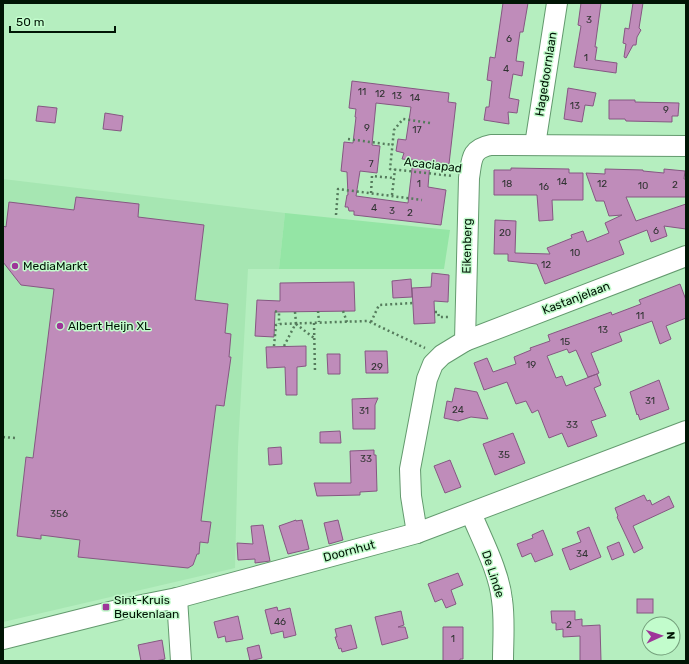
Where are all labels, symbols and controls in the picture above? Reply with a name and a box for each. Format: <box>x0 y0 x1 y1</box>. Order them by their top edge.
scale bar <box>10 8 115 34</box>
house number: 3 <box>586 14 592 26</box>
text: 50 m <box>16 15 44 29</box>
street label: Hagedoornlaan <box>532 31 560 117</box>
house number: 6 <box>506 33 512 45</box>
house number: 1 <box>584 52 588 64</box>
house number: 4 <box>503 63 509 75</box>
house number: 11 <box>358 86 366 98</box>
house number: 12 <box>375 88 385 100</box>
house number: 13 <box>392 90 402 102</box>
house number: 14 <box>410 92 420 104</box>
house number: 13 <box>570 100 580 112</box>
house number: 9 <box>663 104 669 116</box>
house number: 9 <box>364 122 370 134</box>
house number: 17 <box>412 124 422 136</box>
street label: Acaciapad <box>403 154 463 176</box>
house number: 7 <box>368 158 374 170</box>
house number: 14 <box>557 176 567 188</box>
house number: 1 <box>417 178 421 190</box>
house number: 18 <box>502 178 512 190</box>
house number: 12 <box>597 178 607 190</box>
house number: 2 <box>672 179 678 191</box>
house number: 10 <box>638 180 648 192</box>
house number: 16 <box>539 181 549 193</box>
house number: 4 <box>371 202 377 214</box>
house number: 3 <box>389 205 395 217</box>
house number: 2 <box>407 207 413 219</box>
street label: Eikenberg <box>460 218 474 274</box>
house number: 6 <box>653 225 659 237</box>
house number: 20 <box>499 227 511 239</box>
house number: 10 <box>570 247 580 259</box>
place label: MediaMarkt <box>23 259 88 273</box>
house number: 12 <box>541 259 551 271</box>
marker: MediaMarkt <box>10 261 20 271</box>
street label: Kastanjelaan <box>540 279 612 317</box>
house number: 11 <box>636 310 644 322</box>
place label: Albert Heijn XL <box>68 319 151 333</box>
marker: Albert Heijn XL <box>55 321 65 331</box>
house number: 13 <box>598 324 608 336</box>
house number: 15 <box>560 336 570 348</box>
house number: 19 <box>526 359 536 371</box>
house number: 29 <box>371 361 383 373</box>
house number: 31 <box>645 395 655 407</box>
house number: 24 <box>452 404 464 416</box>
house number: 31 <box>359 405 369 417</box>
house number: 33 <box>566 419 578 431</box>
house number: 35 <box>498 449 510 461</box>
house number: 33 <box>360 453 372 465</box>
house number: 356 <box>50 508 68 520</box>
street label: Doornhut <box>322 537 377 565</box>
house number: 34 <box>576 548 588 560</box>
street label: De Linde <box>479 549 507 600</box>
place label: Sint-Kruis Beukenlaan <box>114 593 179 621</box>
marker: Sint-Kruis Beukenlaan <box>101 602 111 612</box>
house number: 46 <box>274 616 286 628</box>
north arrow <box>641 616 681 656</box>
house number: 2 <box>566 619 572 631</box>
text: N <box>664 631 677 640</box>
house number: 1 <box>451 633 455 645</box>

